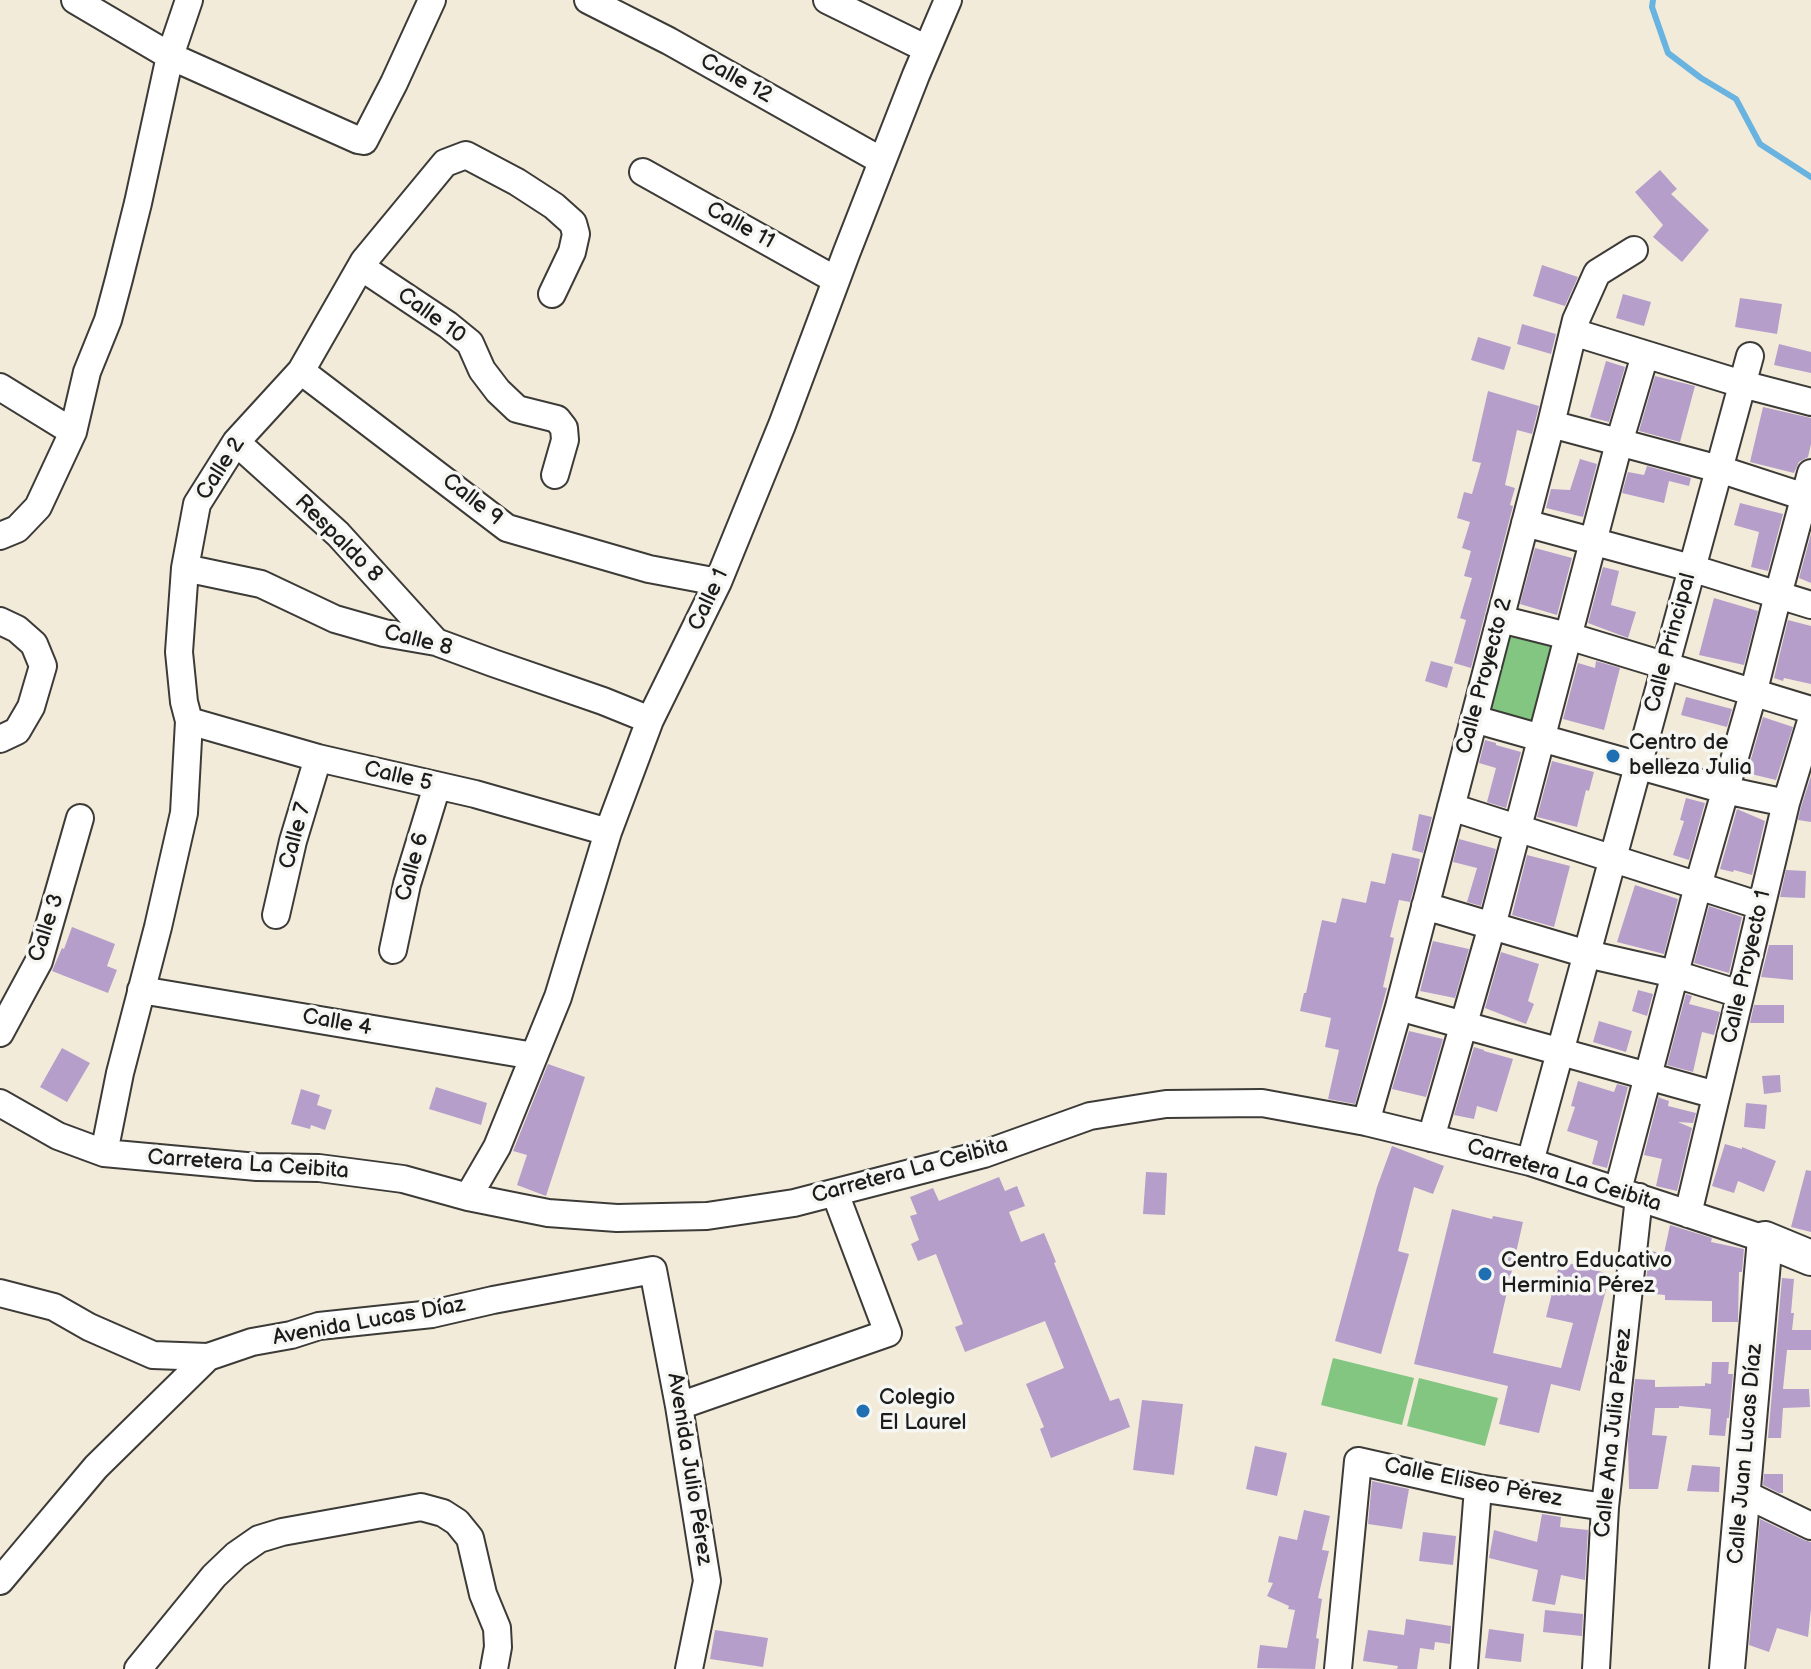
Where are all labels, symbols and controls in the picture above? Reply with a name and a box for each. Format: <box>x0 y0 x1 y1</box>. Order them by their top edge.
street label: Calle 12 <box>695 48 777 110</box>
street label: Calle 11 <box>701 197 779 255</box>
street label: Calle 10 <box>392 282 470 350</box>
street label: Calle 2 <box>191 433 251 505</box>
street label: Calle 9 <box>437 468 507 532</box>
street label: Respaldo 8 <box>289 490 387 588</box>
street label: Calle 1 <box>683 565 735 635</box>
street label: Calle Principal <box>1640 570 1702 716</box>
street label: Calle Proyecto 2 <box>1451 595 1519 757</box>
street label: Calle 8 <box>381 620 455 662</box>
place label: Centro de belleza Julia <box>1629 730 1752 782</box>
marker: Centro de belleza Julia <box>1604 747 1622 765</box>
street label: Calle 5 <box>361 756 435 798</box>
street label: Calle 7 <box>275 800 317 872</box>
street label: Calle 6 <box>391 830 435 904</box>
street label: Calle Proyecto 1 <box>1717 888 1777 1046</box>
street label: Calle 3 <box>24 891 70 965</box>
street label: Calle 4 <box>300 1004 374 1042</box>
street label: Carretera La Ceibita <box>809 1132 1011 1210</box>
street label: Carretera La Ceibita <box>1464 1134 1664 1218</box>
street label: Carretera La Ceibita <box>146 1145 350 1185</box>
place label: Centro Educativo Herminia Pérez <box>1501 1248 1672 1300</box>
marker: Centro Educativo Herminia Pérez <box>1476 1265 1494 1283</box>
street label: Avenida Lucas Díaz <box>271 1292 467 1352</box>
street label: Calle Ana Julia Pérez <box>1590 1327 1638 1539</box>
street label: Calle Juan Lucas Díaz <box>1723 1343 1769 1565</box>
street label: Avenida Julio Pérez <box>661 1371 717 1567</box>
place label: Colegio El Laurel <box>879 1385 966 1436</box>
marker: Colegio El Laurel <box>854 1402 872 1420</box>
street label: Calle Eliseo Pérez <box>1382 1453 1564 1513</box>

